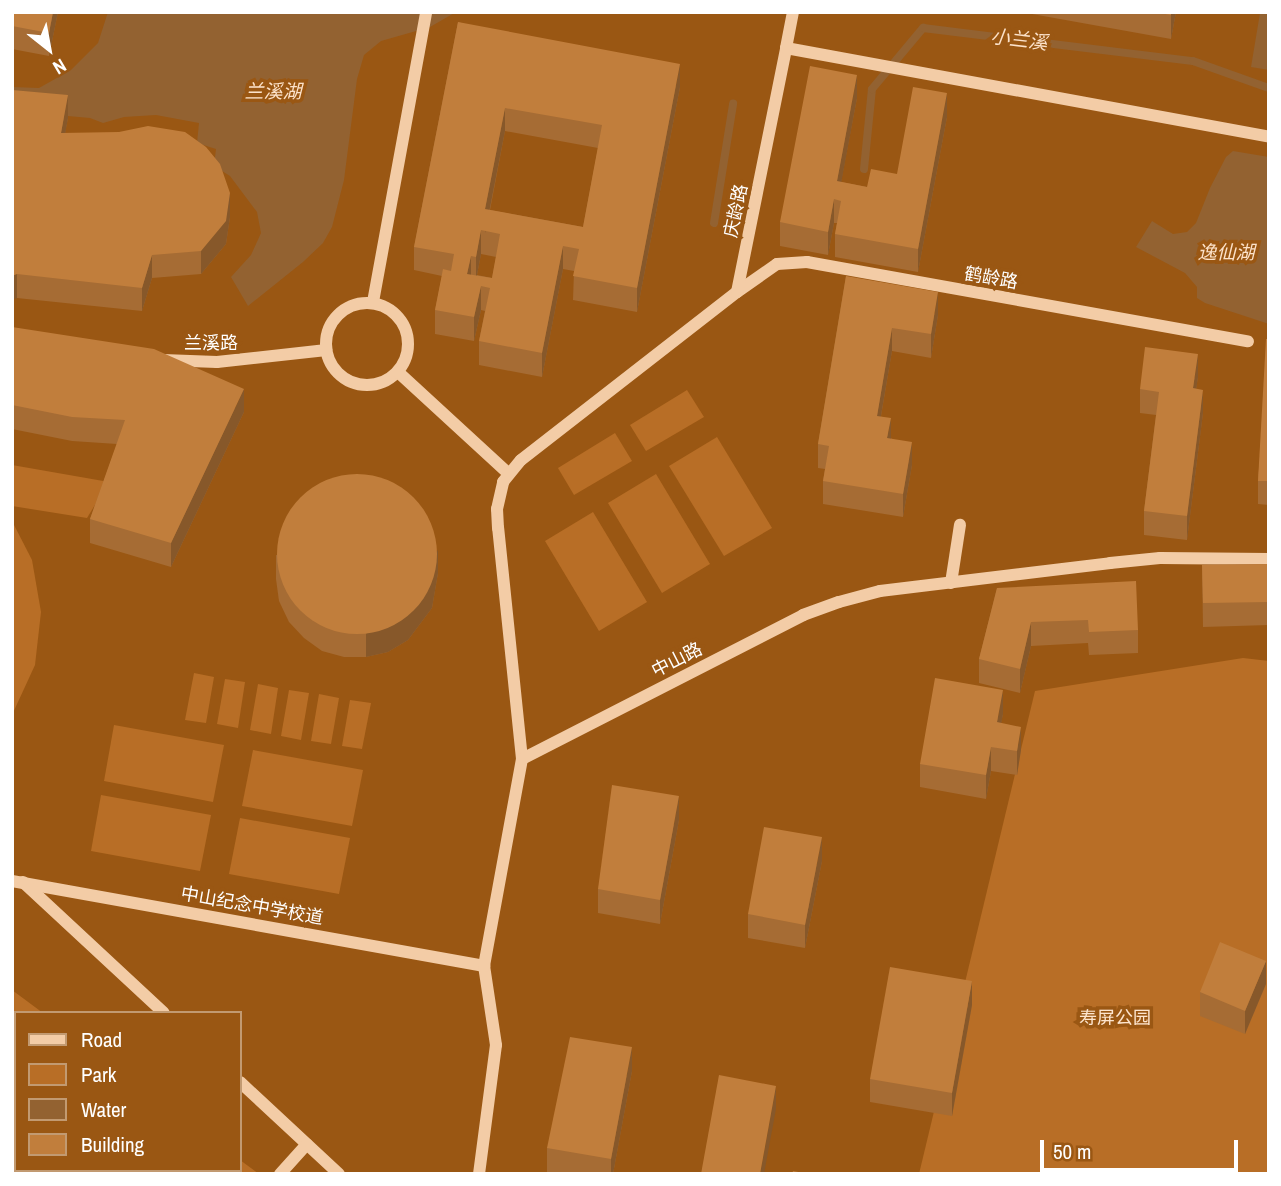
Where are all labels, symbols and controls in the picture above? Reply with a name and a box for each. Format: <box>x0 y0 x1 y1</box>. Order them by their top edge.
north arrow <box>14 14 84 84</box>
water label: 小兰溪 <box>989 25 1049 55</box>
text: N <box>48 53 71 81</box>
water label: 兰溪湖 <box>245 81 301 103</box>
street label: 庆龄路 <box>720 182 752 240</box>
water label: 逸仙湖 <box>1198 242 1254 264</box>
street label: 鹤龄路 <box>963 263 1019 293</box>
street label: 兰溪路 <box>184 332 238 354</box>
street label: 中山路 <box>648 638 706 682</box>
street label: 中山纪念中学校道 <box>179 883 325 929</box>
park label: 寿屏公园 <box>1079 1007 1151 1029</box>
legend <box>14 1011 242 1172</box>
text: Road <box>81 1025 122 1054</box>
text: Park <box>81 1060 116 1089</box>
text: Water <box>81 1095 126 1124</box>
scale bar <box>1043 1126 1241 1170</box>
text: Building <box>81 1130 144 1159</box>
text: 50 m <box>1053 1137 1091 1166</box>

